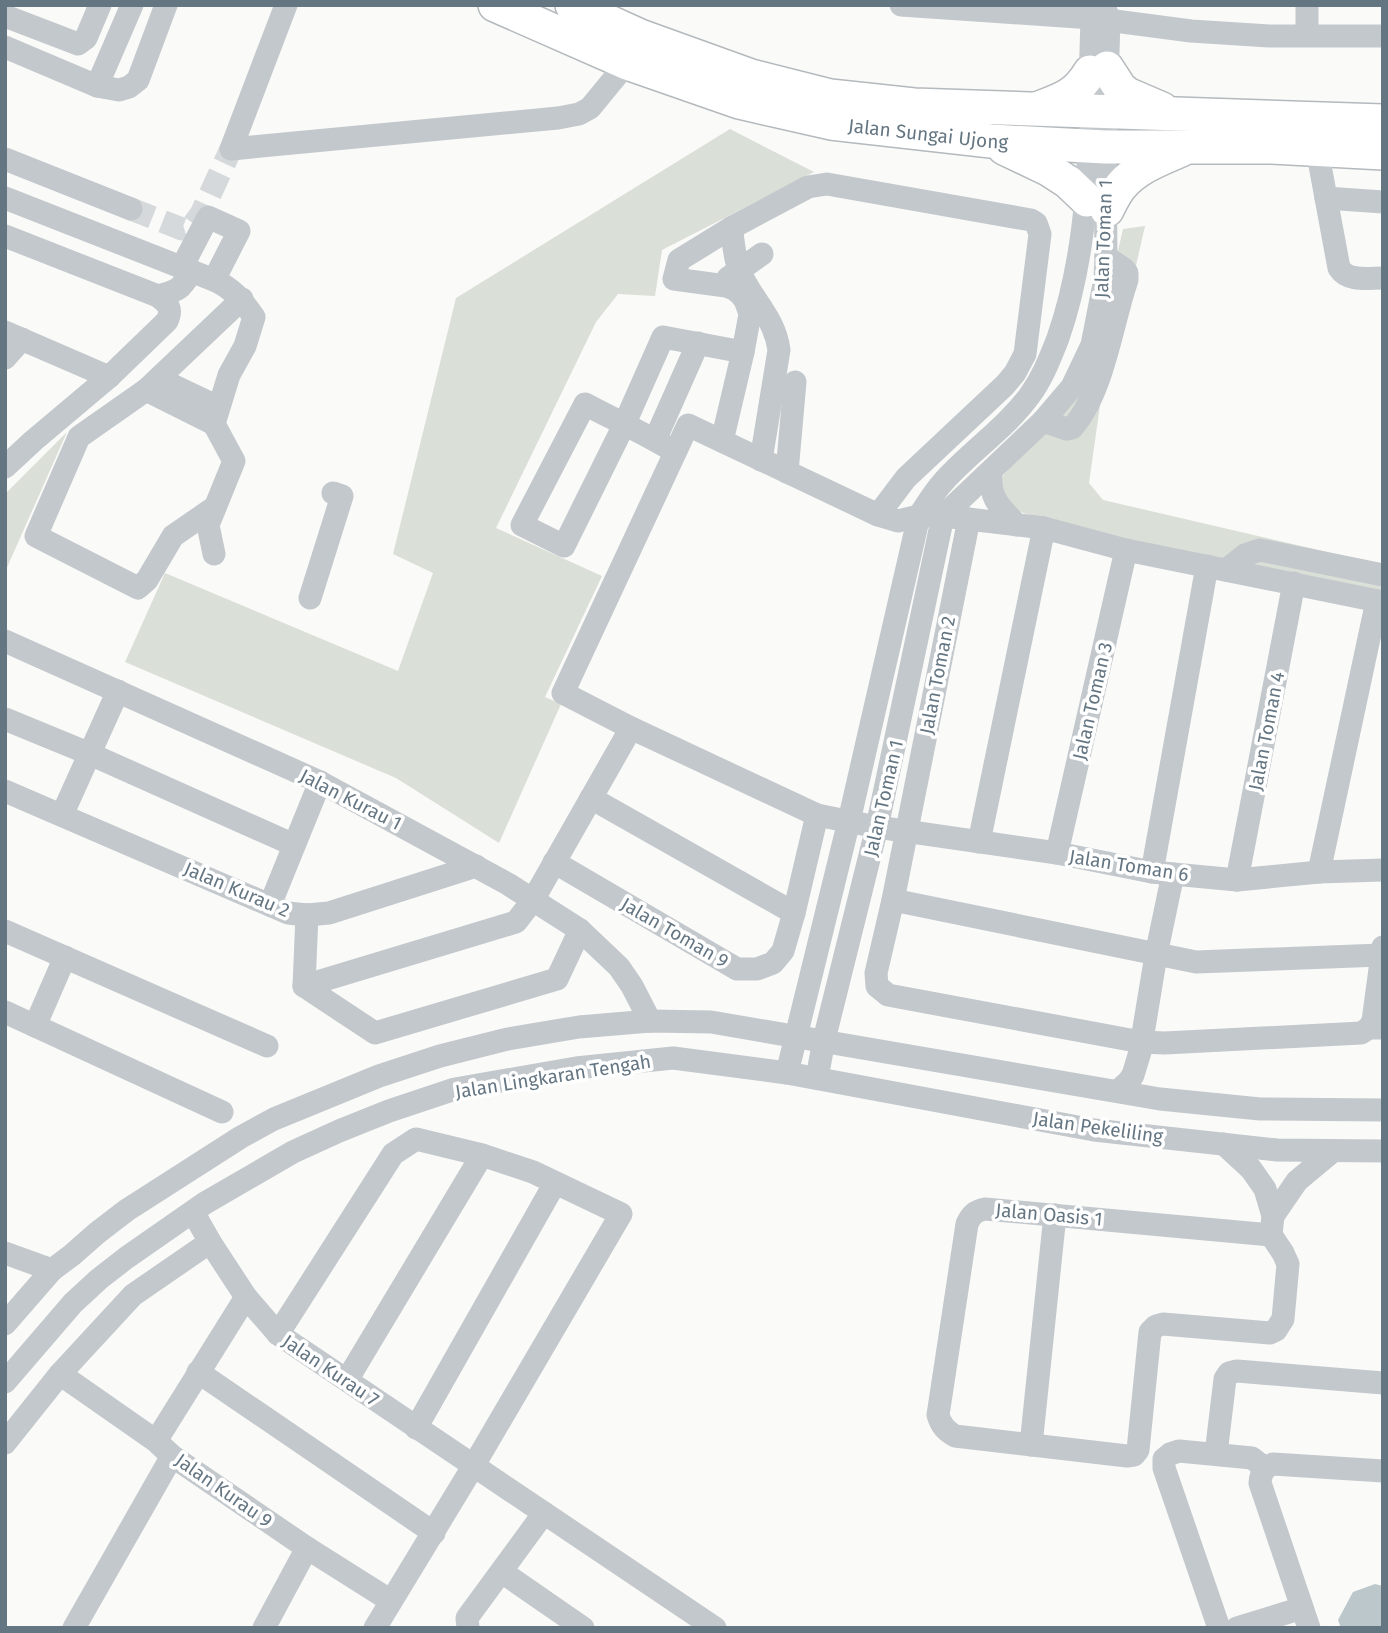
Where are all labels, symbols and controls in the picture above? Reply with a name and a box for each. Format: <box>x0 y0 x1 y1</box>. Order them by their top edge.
street label: Jalan Sungai Ujong <box>847 114 1009 154</box>
street label: Jalan Toman 1 <box>1090 179 1117 299</box>
street label: Jalan Toman 2 <box>915 614 960 736</box>
street label: Jalan Toman 3 <box>1068 640 1117 762</box>
street label: Jalan Toman 4 <box>1244 670 1289 793</box>
street label: Jalan Toman 1 <box>859 738 908 859</box>
street label: Jalan Kurau 1 <box>296 764 406 835</box>
street label: Jalan Toman 6 <box>1068 845 1190 886</box>
street label: Jalan Kurau 2 <box>181 857 293 922</box>
street label: Jalan Toman 9 <box>617 892 733 973</box>
street label: Jalan Lingkaran Tengah <box>454 1050 653 1103</box>
street label: Jalan Pekeliling <box>1031 1107 1165 1148</box>
street label: Jalan Oasis 1 <box>994 1198 1103 1231</box>
street label: Jalan Kurau 7 <box>278 1330 383 1411</box>
street label: Jalan Kurau 9 <box>171 1449 277 1532</box>

